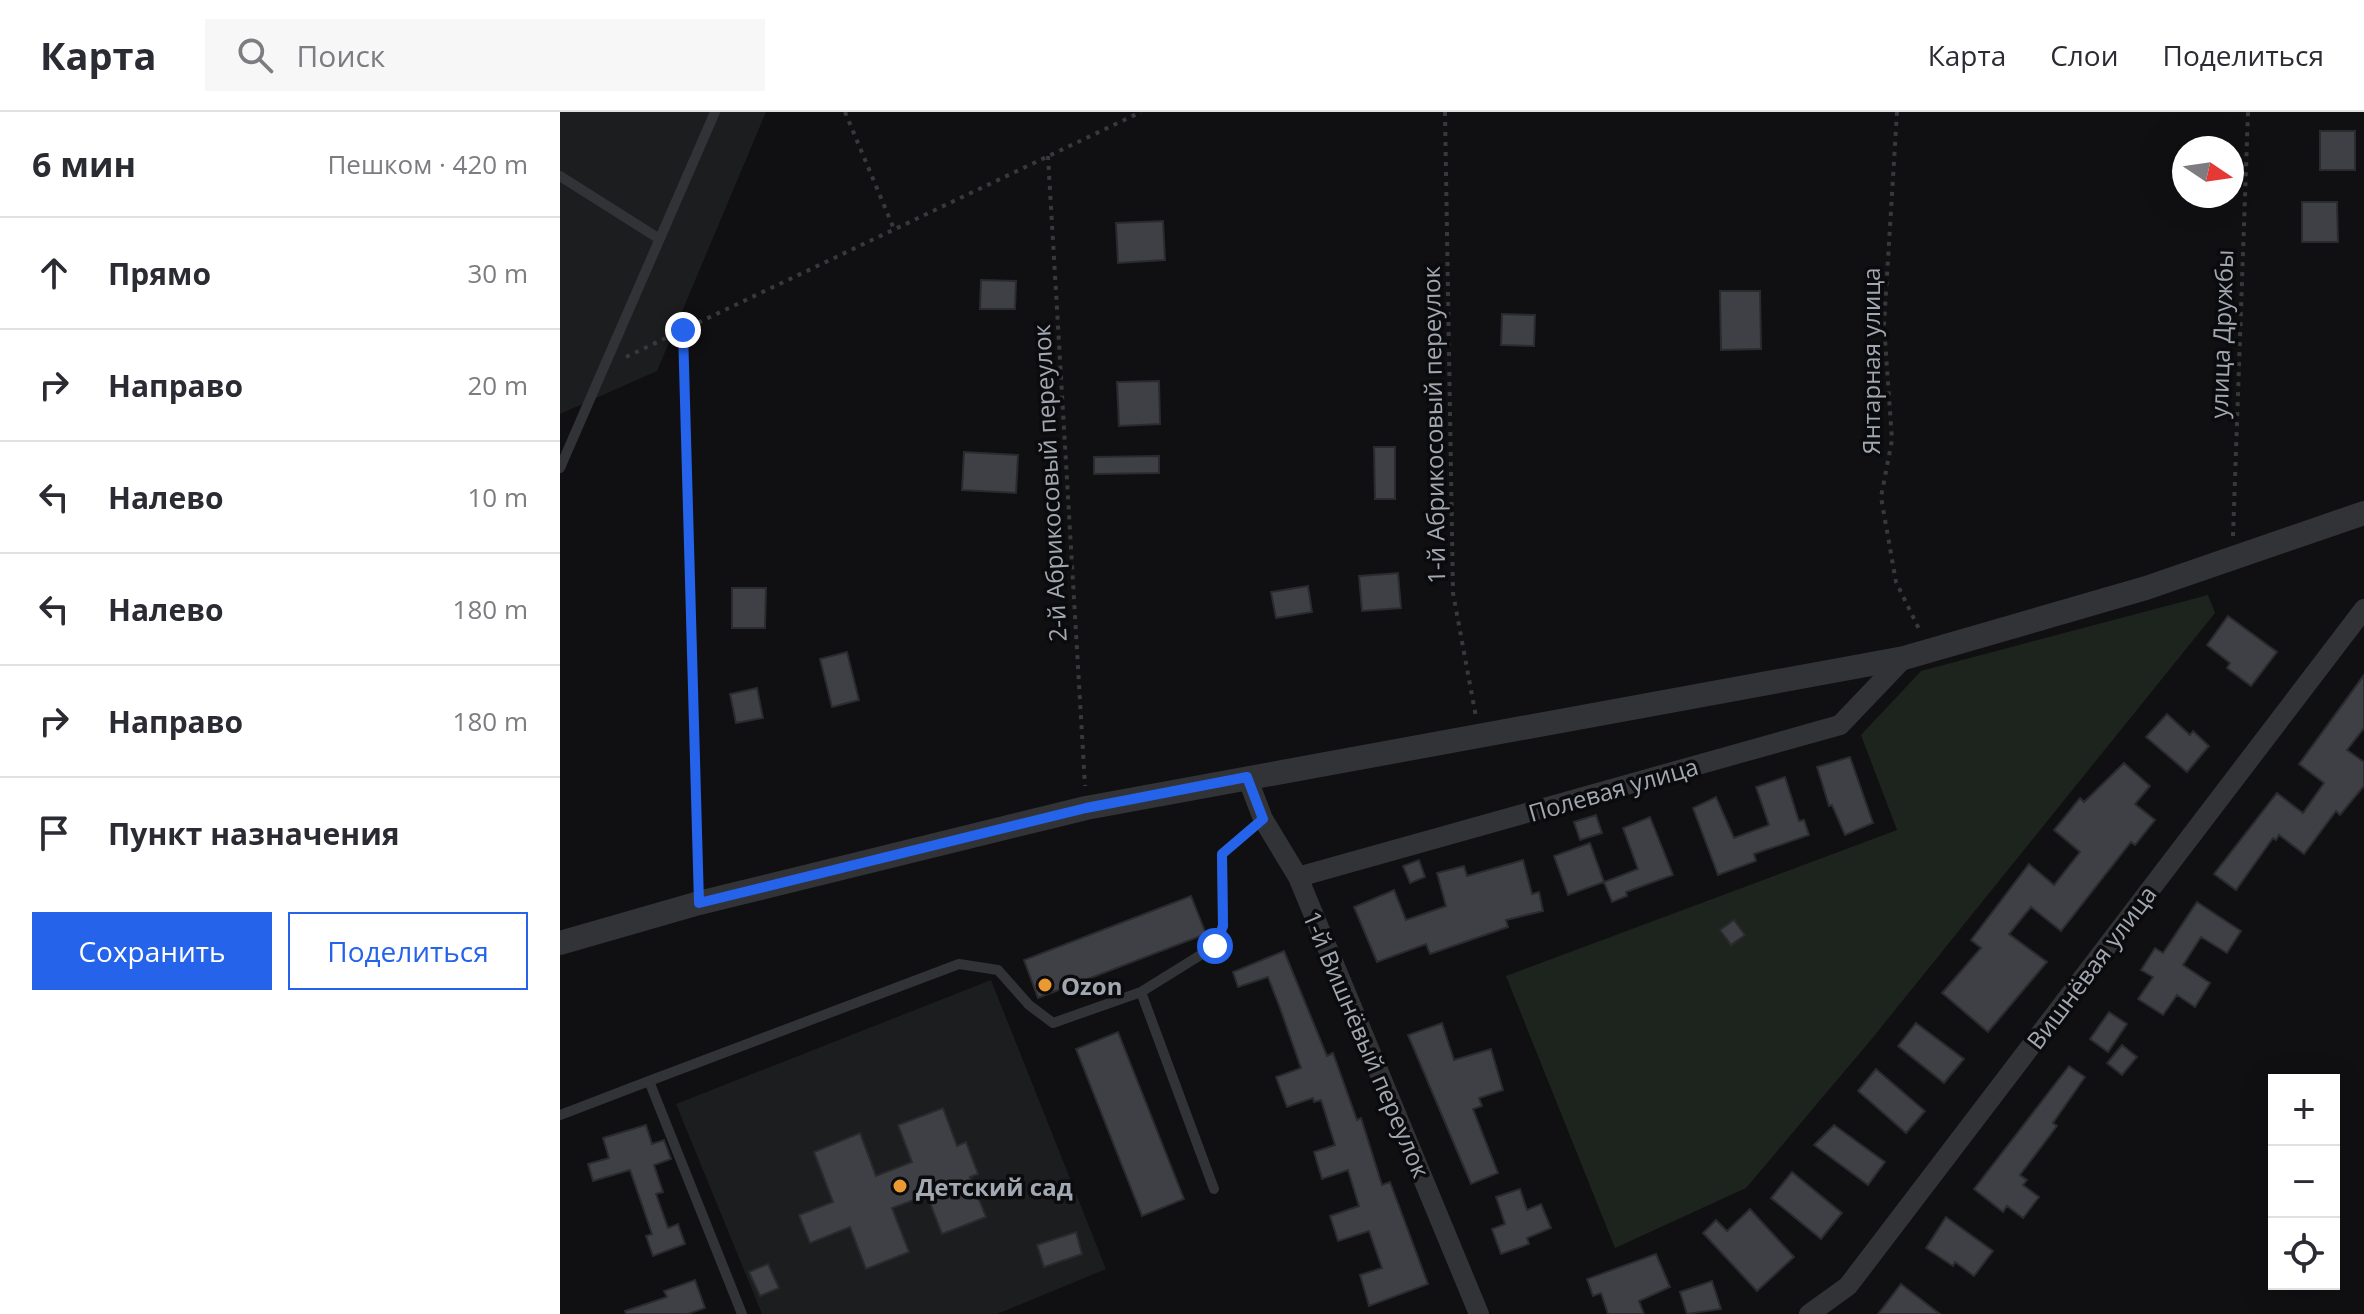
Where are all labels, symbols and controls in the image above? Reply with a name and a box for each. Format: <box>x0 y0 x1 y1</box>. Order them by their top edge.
search box <box>205 19 765 91</box>
text: Карта <box>40 29 157 81</box>
icon: search <box>233 33 277 77</box>
text: Поиск <box>297 35 385 76</box>
text: Карта <box>1928 36 2006 74</box>
text: Слои <box>2050 36 2119 74</box>
text: Поделиться <box>2163 36 2324 74</box>
north arrow <box>2172 136 2244 208</box>
text: 6 мин <box>32 141 136 187</box>
text: Пешком · 420 m <box>327 146 528 182</box>
street label: улица Дружбы <box>2202 249 2240 419</box>
icon: ahead <box>32 251 76 295</box>
text: Прямо <box>108 253 211 294</box>
text: 30 m <box>467 255 528 291</box>
street label: 1-й Абрикосовый переулок <box>1414 265 1452 584</box>
street label: Янтарная улица <box>1854 267 1887 455</box>
route end <box>665 312 701 348</box>
street label: 2-й Абрикосовый переулок <box>1024 323 1074 643</box>
icon: right <box>32 363 76 407</box>
text: Направо <box>108 365 243 406</box>
text: 20 m <box>467 367 528 403</box>
icon: left <box>32 475 76 519</box>
text: Налево <box>108 477 224 518</box>
text: 10 m <box>467 479 528 515</box>
icon: left <box>32 587 76 631</box>
text: Налево <box>108 589 224 630</box>
text: 180 m <box>453 591 528 627</box>
icon: right <box>32 699 76 743</box>
text: Направо <box>108 701 243 742</box>
text: 180 m <box>453 703 528 739</box>
street label: Полевая улица <box>1524 749 1702 829</box>
icon: arrive <box>32 811 76 855</box>
text: Пункт назначения <box>108 813 400 854</box>
street label: Вишнёвая улица <box>2019 878 2163 1056</box>
street label: 1-й Вишнёвый переулок <box>1296 906 1438 1183</box>
button: Сохранить <box>32 912 272 990</box>
button: Поделиться <box>288 912 528 990</box>
route start <box>1197 928 1233 964</box>
place label: Ozon <box>1061 969 1122 1002</box>
marker: Ozon <box>1036 976 1054 994</box>
map controls <box>2268 1074 2340 1290</box>
button: + <box>2268 1074 2340 1146</box>
button: − <box>2268 1146 2340 1218</box>
place label: Детский сад <box>916 1170 1073 1203</box>
marker: Детский сад <box>891 1177 909 1195</box>
button: locate <box>2268 1218 2340 1290</box>

